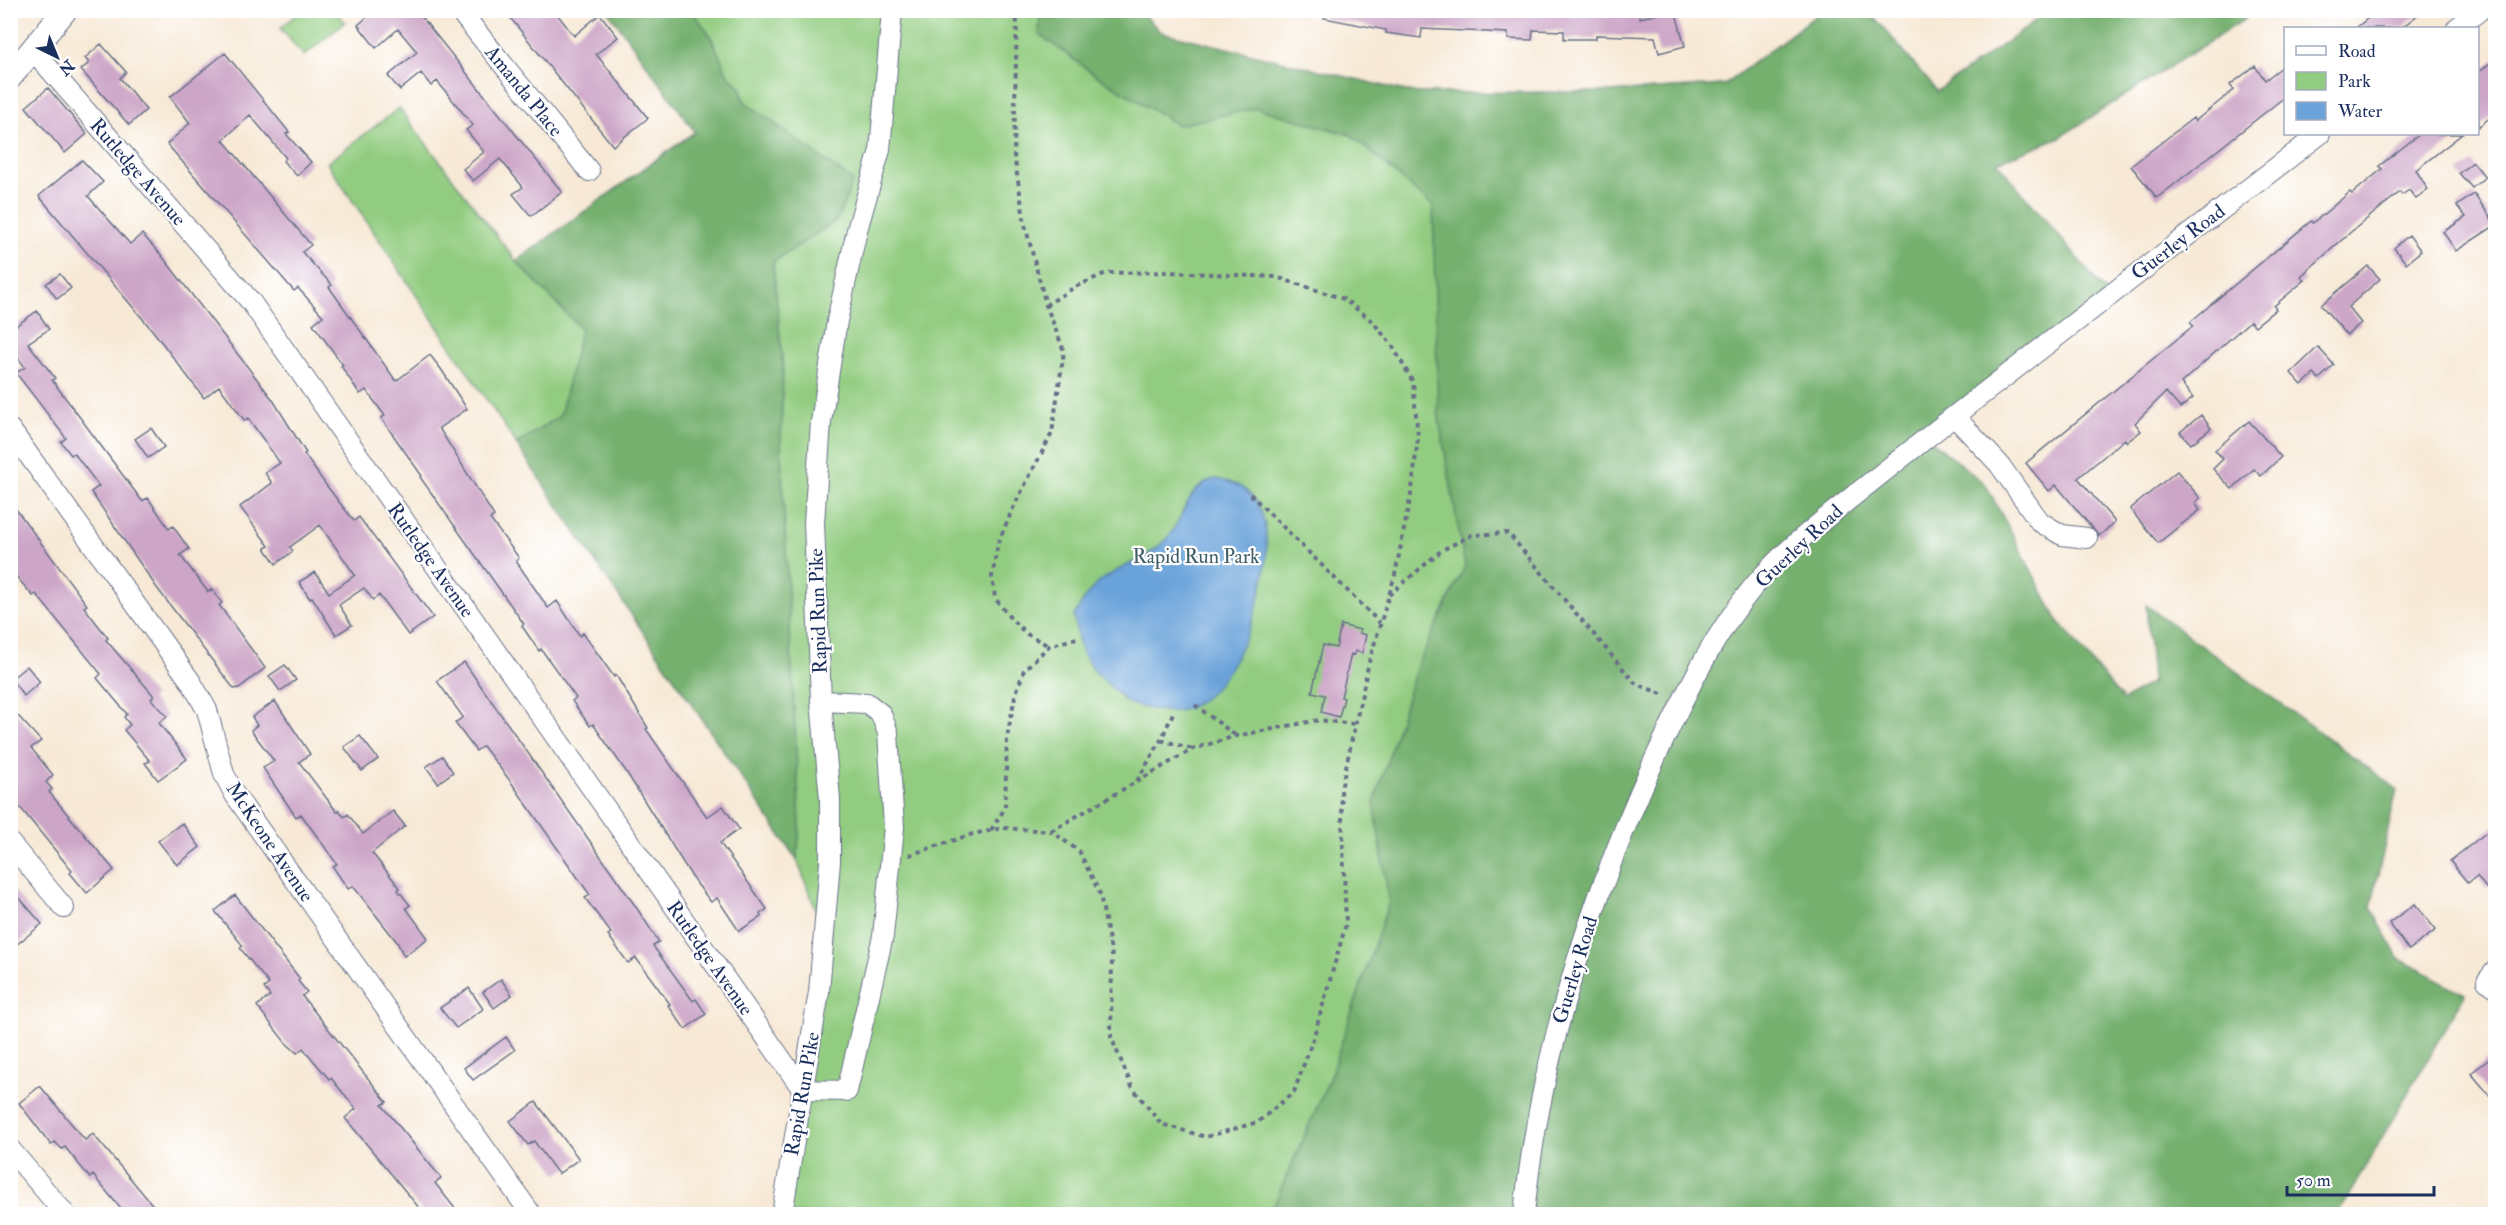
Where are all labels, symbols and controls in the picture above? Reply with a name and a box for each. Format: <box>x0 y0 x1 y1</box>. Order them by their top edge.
north arrow <box>27 27 87 87</box>
legend <box>2284 27 2479 135</box>
street label: Amanda Place <box>479 39 568 142</box>
text: Road <box>2338 40 2376 63</box>
text: N <box>54 54 79 80</box>
text: Park <box>2338 70 2371 93</box>
text: Water <box>2337 100 2382 123</box>
street label: Rutledge Avenue <box>84 113 192 231</box>
street label: Guerley Road <box>2126 198 2230 285</box>
street label: Rutledge Avenue <box>382 498 480 622</box>
street label: Guerley Road <box>1750 499 1848 593</box>
park label: Rapid Run Park <box>1132 544 1260 570</box>
street label: Rapid Run Pike <box>803 548 834 674</box>
street label: McKeone Avenue <box>221 777 319 907</box>
street label: Rutledge Avenue <box>661 896 759 1020</box>
street label: Guerley Road <box>1547 913 1603 1027</box>
street label: Rapid Run Pike <box>779 1030 826 1158</box>
scale bar <box>2287 1159 2434 1197</box>
text: 50 m <box>2296 1169 2331 1192</box>

